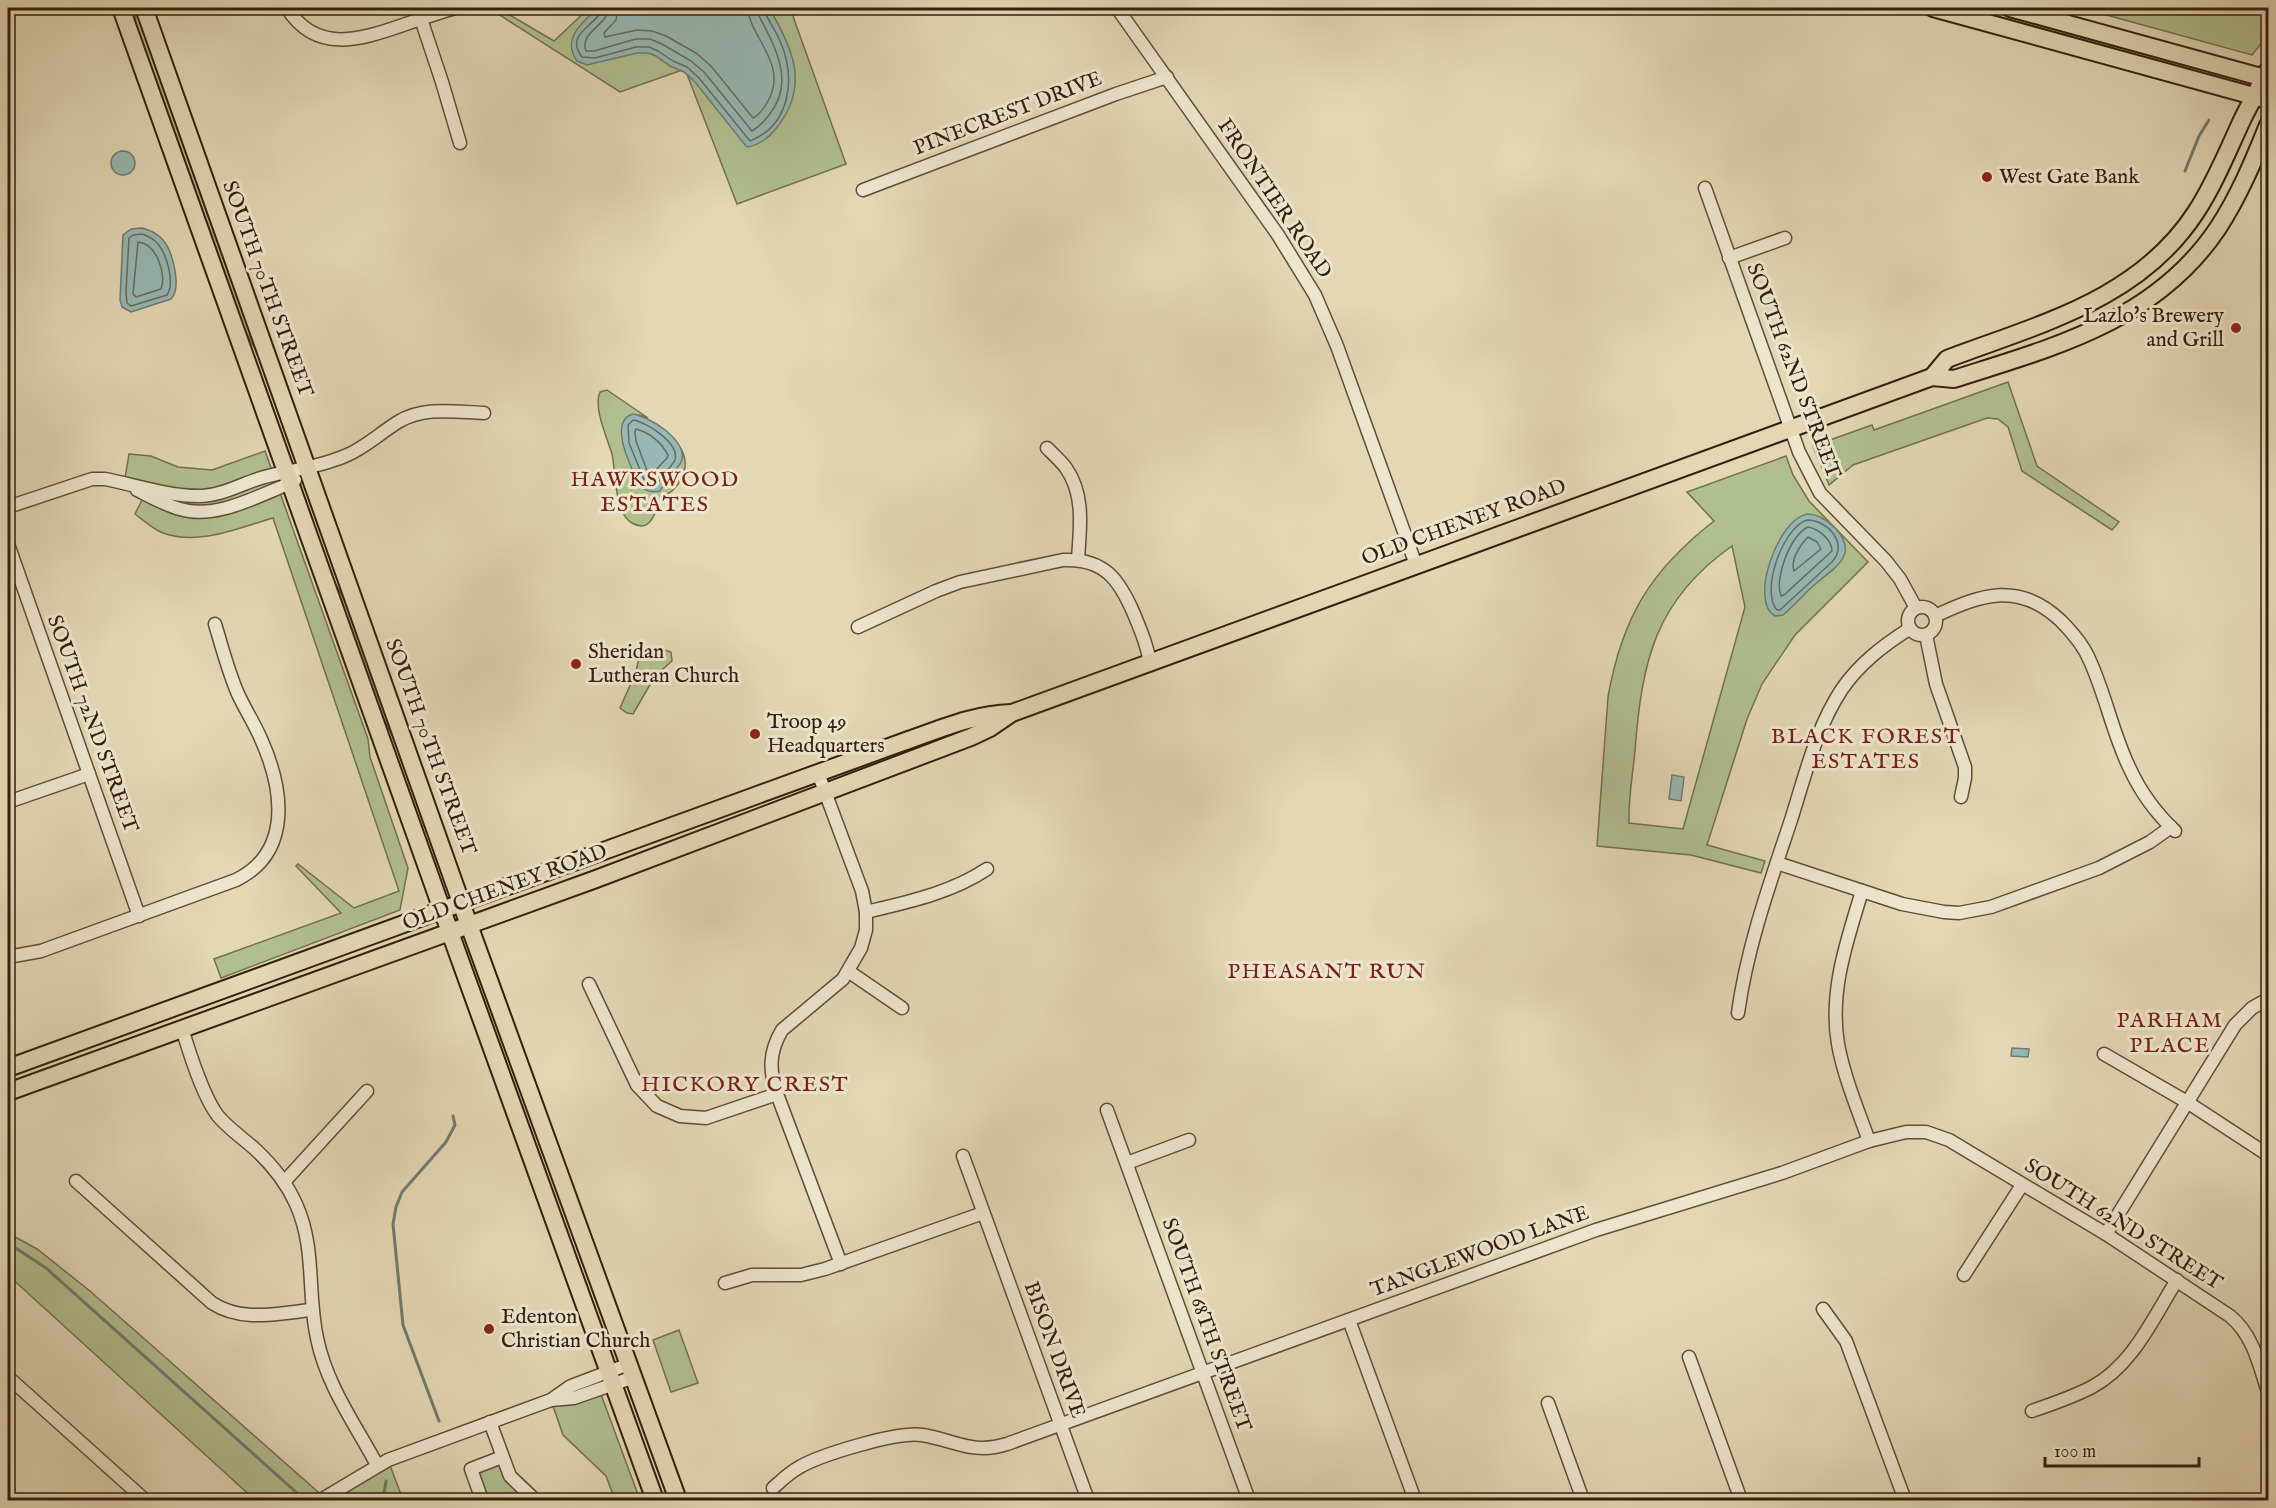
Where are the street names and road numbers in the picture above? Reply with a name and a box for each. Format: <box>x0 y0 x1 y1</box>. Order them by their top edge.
street label: PINECREST DRIVE <box>910 66 1106 162</box>
street label: FRONTIER ROAD <box>1211 114 1337 284</box>
street label: SOUTH 70TH STREET <box>215 177 319 402</box>
street label: SOUTH 62ND STREET <box>1739 259 1847 483</box>
street label: OLD CHENEY ROAD <box>1358 473 1570 573</box>
street label: SOUTH 72ND STREET <box>40 612 144 837</box>
street label: SOUTH 70TH STREET <box>378 635 482 860</box>
street label: OLD CHENEY ROAD <box>399 838 611 938</box>
street label: SOUTH 62ND STREET <box>2019 1153 2228 1297</box>
street label: TANGLEWOOD LANE <box>1367 1200 1593 1304</box>
street label: SOUTH 68TH STREET <box>1155 1215 1257 1436</box>
street label: BISON DRIVE <box>1017 1278 1091 1422</box>

